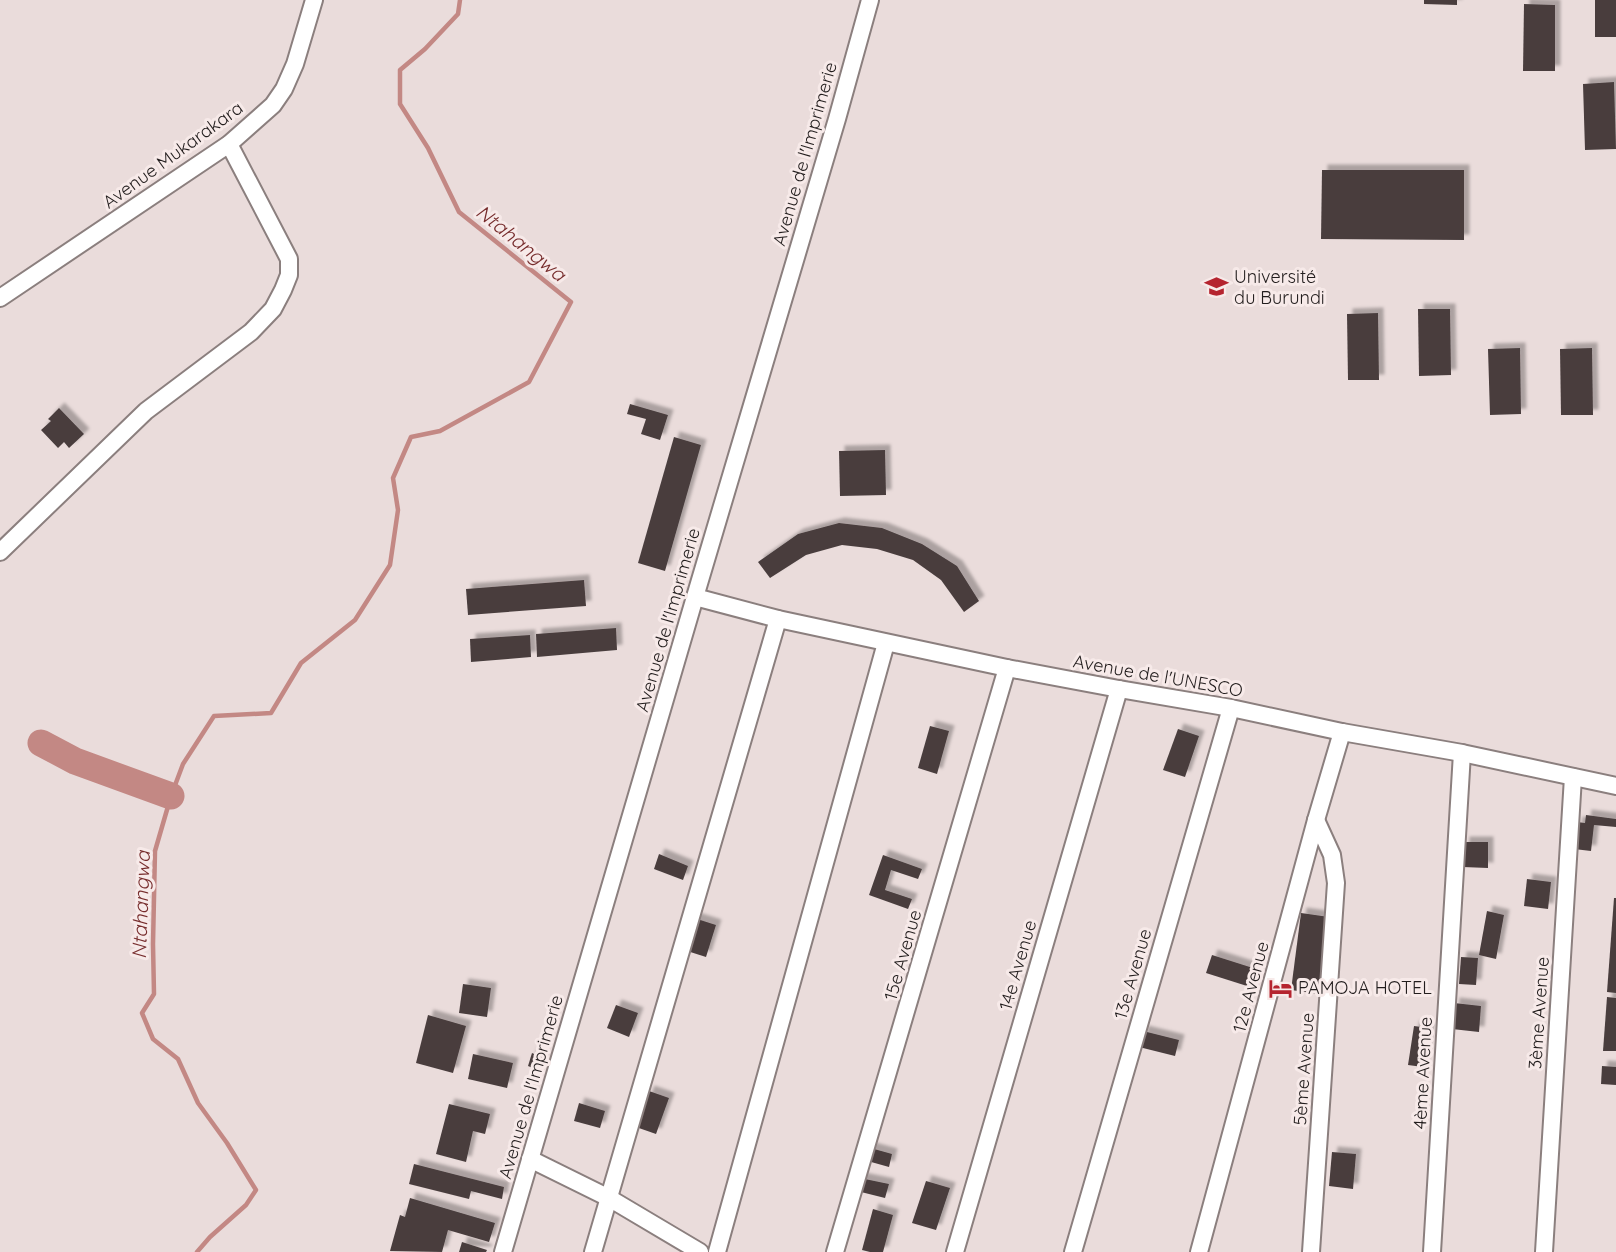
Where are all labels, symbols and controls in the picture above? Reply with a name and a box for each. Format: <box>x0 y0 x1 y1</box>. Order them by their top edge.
street label: Avenue de l'Imprimerie <box>767 59 842 248</box>
street label: Avenue Mukarakara <box>98 96 247 213</box>
water label: Ntahangwa <box>471 199 573 288</box>
place label: Université du Burundi <box>1234 265 1325 309</box>
school or university icon: Université du Burundi <box>1203 274 1229 300</box>
street label: Avenue de l'Imprimerie <box>630 525 705 714</box>
street label: Avenue de l'UNESCO <box>1071 649 1245 702</box>
water label: Ntahangwa <box>126 849 155 960</box>
street label: 15e Avenue <box>879 907 926 1003</box>
street label: 14e Avenue <box>994 917 1041 1013</box>
street label: 13e Avenue <box>1109 926 1156 1022</box>
street label: 12e Avenue <box>1227 939 1274 1035</box>
street label: 3ème Avenue <box>1523 956 1554 1070</box>
hotel icon: PAMOJA HOTEL <box>1267 975 1293 1001</box>
place label: PAMOJA HOTEL <box>1298 976 1432 999</box>
street label: Avenue de l'Imprimerie <box>493 992 568 1181</box>
street label: 5ème Avenue <box>1288 1012 1319 1126</box>
street label: 4ème Avenue <box>1408 1016 1437 1130</box>

